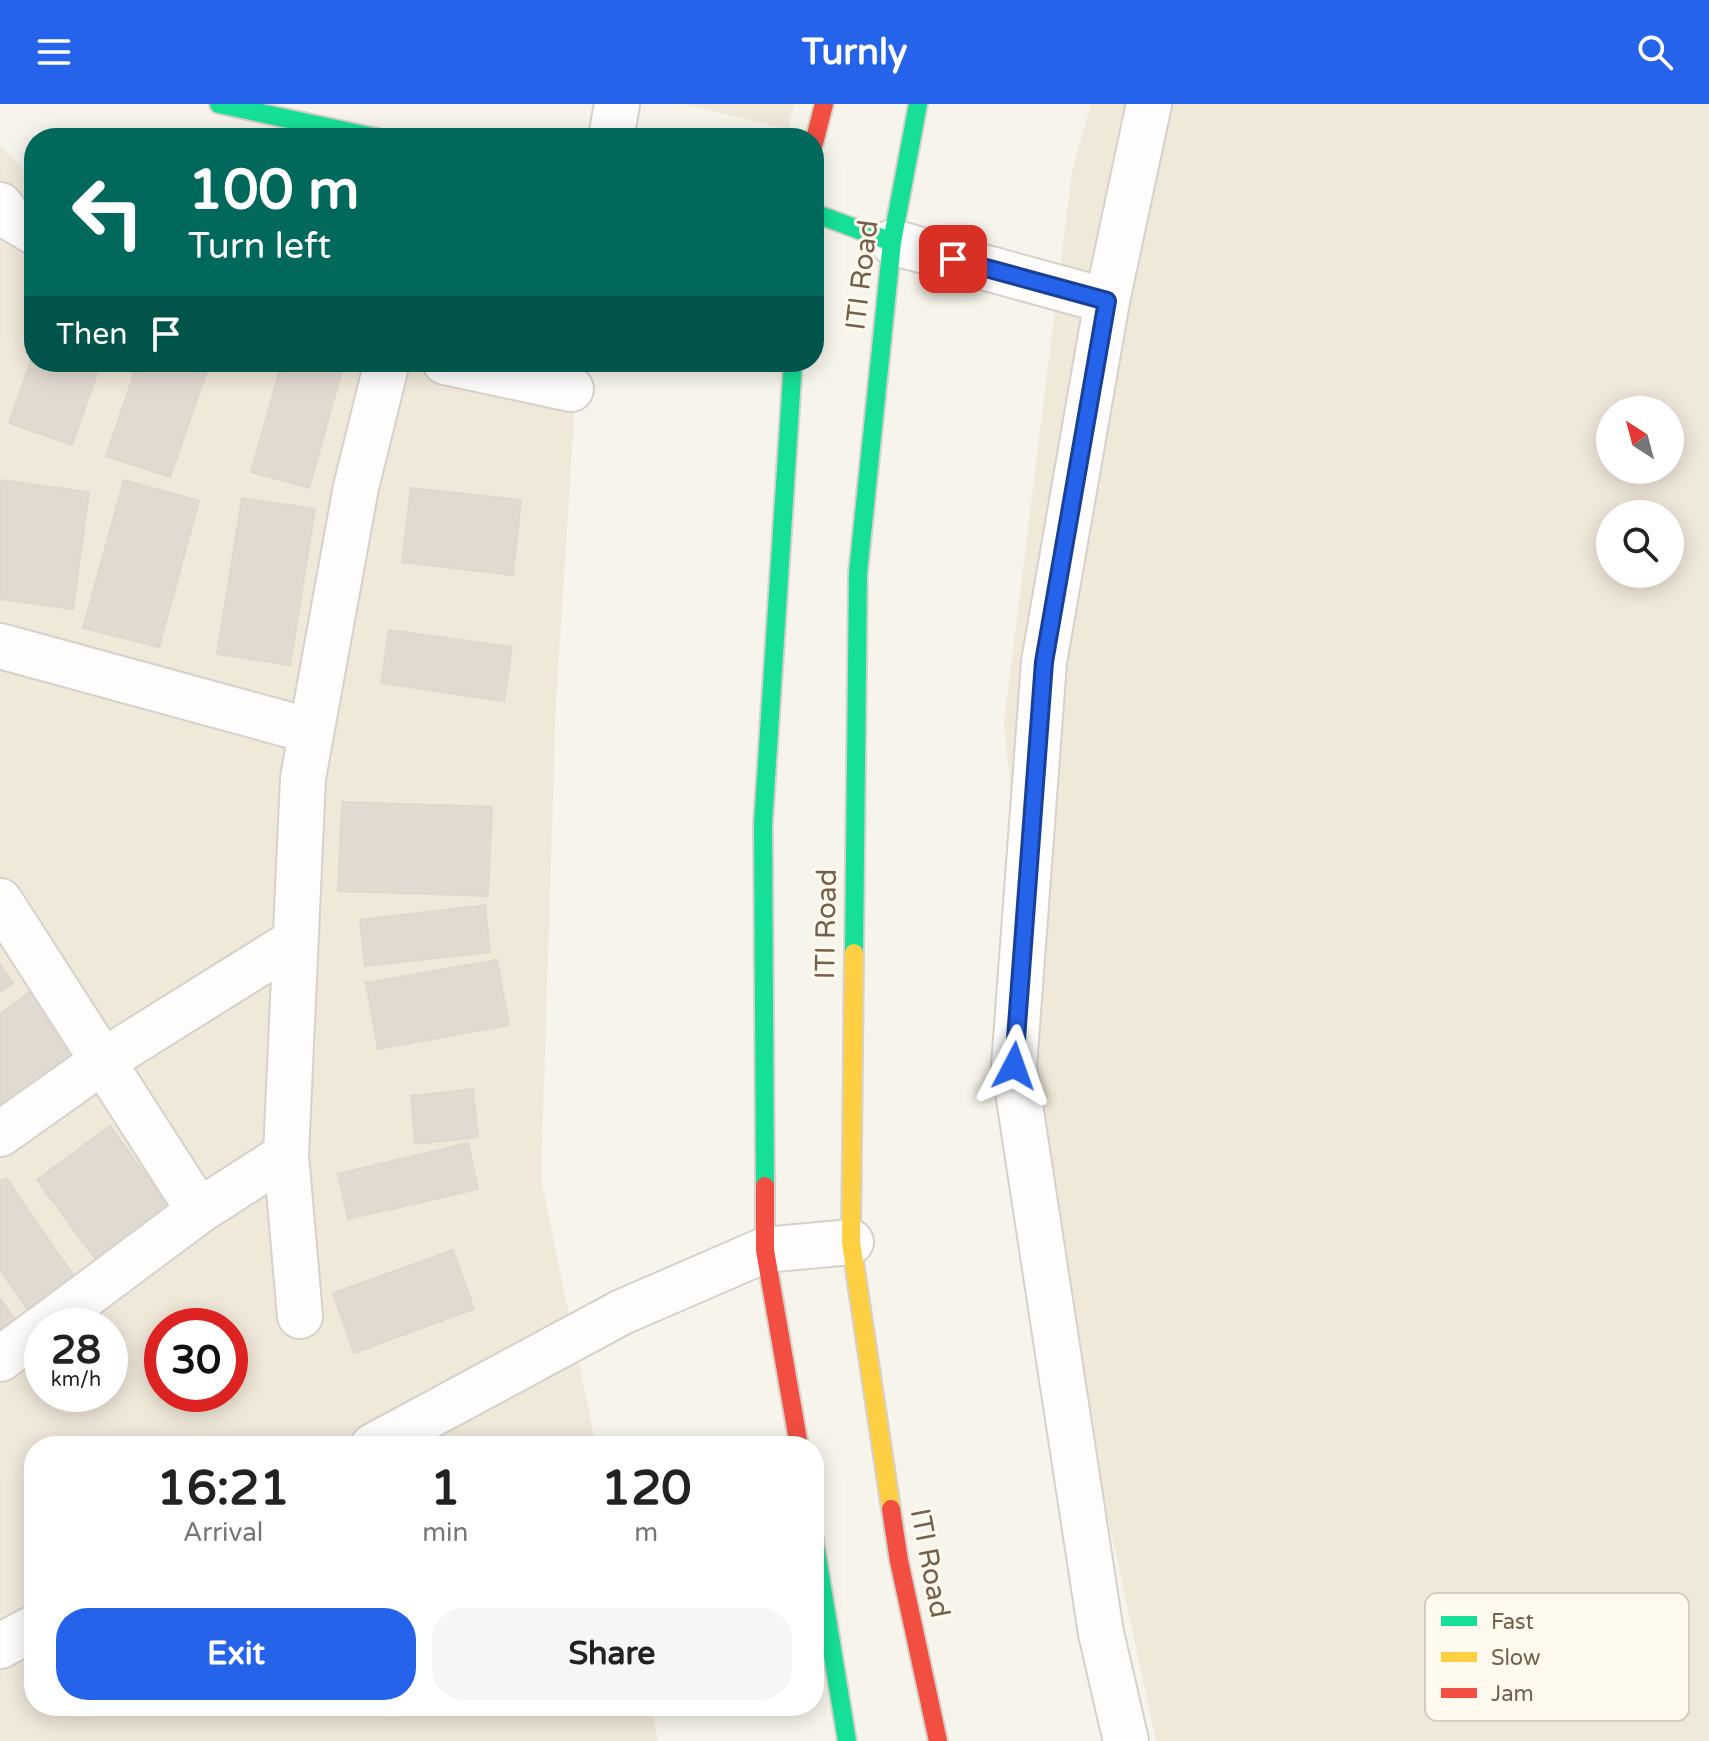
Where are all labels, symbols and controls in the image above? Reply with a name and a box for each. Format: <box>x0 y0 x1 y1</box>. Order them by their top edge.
icon: menu <box>32 30 76 74</box>
icon: search <box>1633 30 1677 74</box>
text: Turnly <box>802 31 907 74</box>
text: 100 m <box>188 157 359 224</box>
icon: left <box>56 160 160 264</box>
street label: ITI Road <box>838 218 886 332</box>
text: Turn left <box>188 225 331 268</box>
pin <box>919 225 987 293</box>
icon: arrive <box>931 237 975 281</box>
icon: arrive <box>144 312 188 356</box>
text: Then <box>56 316 128 353</box>
north arrow <box>1596 396 1684 484</box>
map controls <box>1596 396 1684 588</box>
button: search <box>1596 500 1684 588</box>
street label: ITI Road <box>808 868 844 980</box>
position arrow <box>972 1024 1056 1108</box>
speed limit sign: 30 <box>144 1308 248 1412</box>
text: 28 <box>51 1326 101 1374</box>
text: km/h <box>51 1368 101 1392</box>
text: 16:21 <box>157 1460 290 1518</box>
text: 1 <box>430 1460 460 1518</box>
text: 120 <box>601 1460 691 1518</box>
street label: ITI Road <box>903 1505 957 1621</box>
text: Arrival <box>183 1517 263 1548</box>
text: min <box>422 1517 468 1548</box>
text: m <box>634 1517 658 1548</box>
legend <box>1425 1593 1689 1721</box>
button: Exit <box>56 1608 416 1700</box>
button: Share <box>432 1608 792 1700</box>
text: Fast <box>1491 1609 1534 1635</box>
text: Slow <box>1491 1645 1541 1671</box>
text: Jam <box>1491 1681 1534 1707</box>

